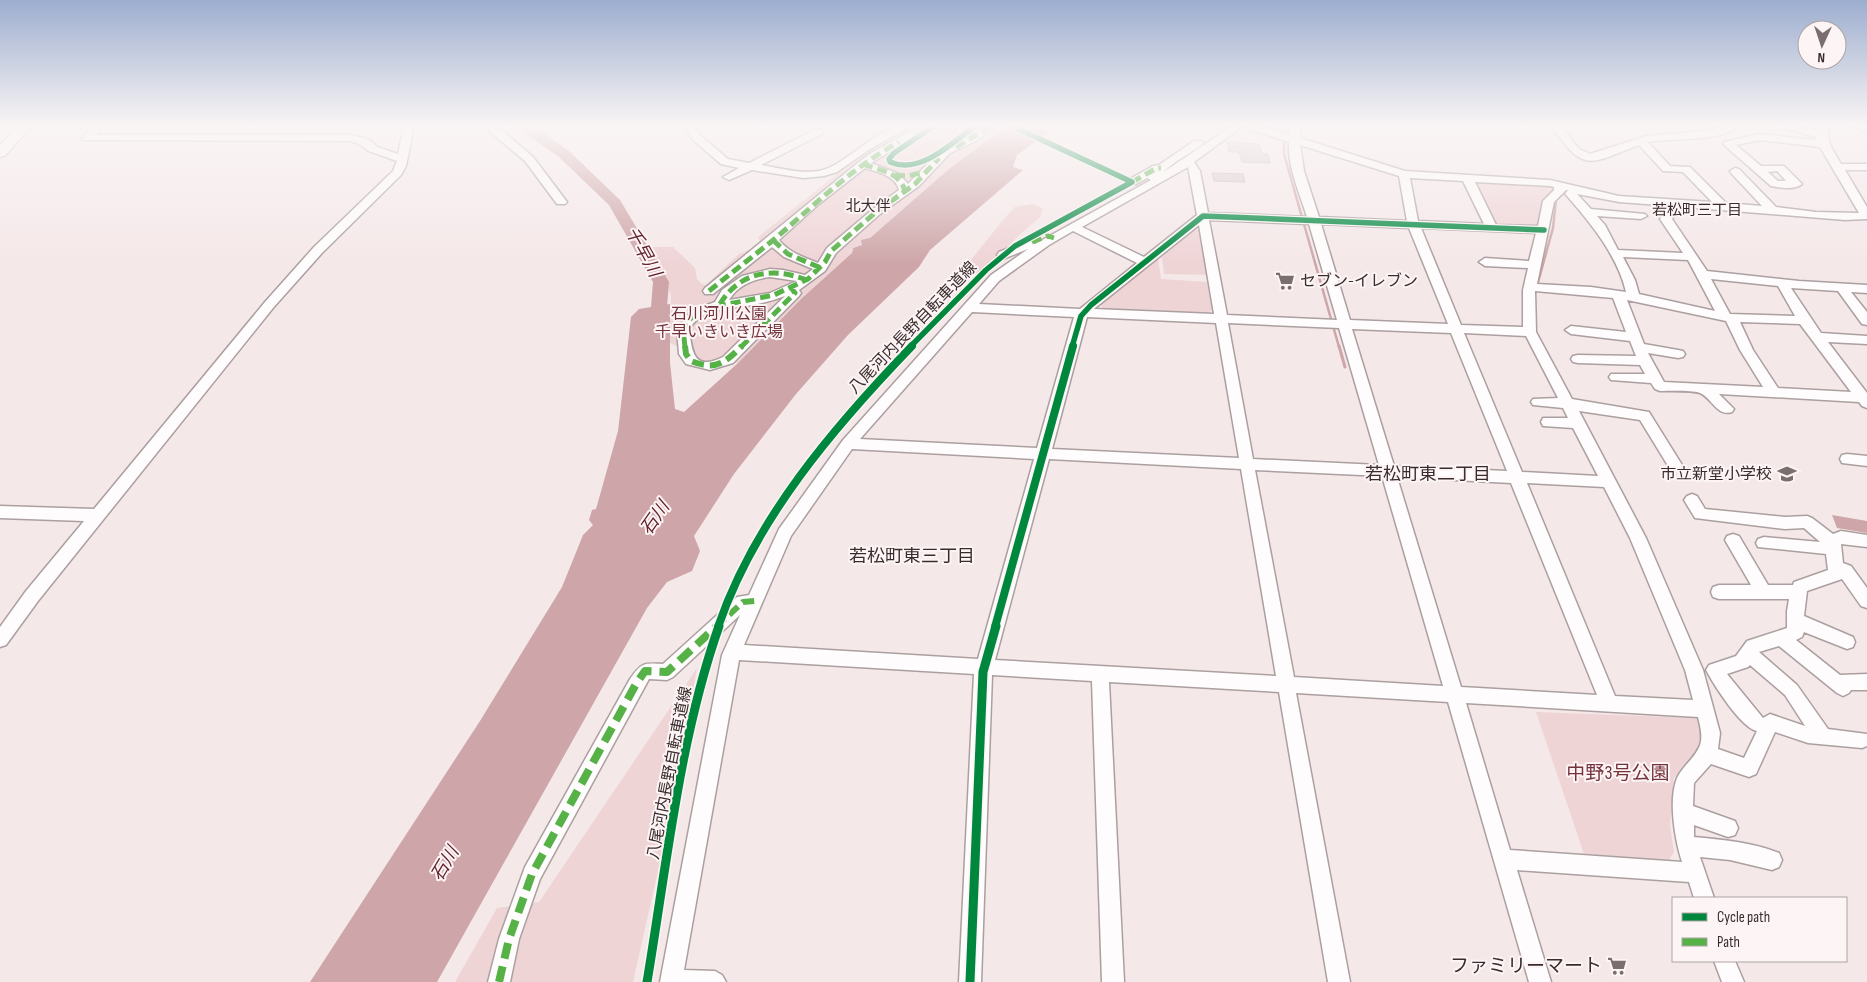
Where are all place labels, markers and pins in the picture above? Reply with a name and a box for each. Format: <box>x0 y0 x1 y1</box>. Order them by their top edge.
supermarket icon: セブン-イレブン <box>1274 270 1296 292</box>
place label: セブン-イレブン <box>1300 272 1418 291</box>
school or university icon: 市立新堂小学校 <box>1776 463 1798 485</box>
place label: 市立新堂小学校 <box>1660 465 1772 484</box>
place label: ファミリーマート <box>1450 955 1602 978</box>
supermarket icon: ファミリーマート <box>1606 955 1628 977</box>

